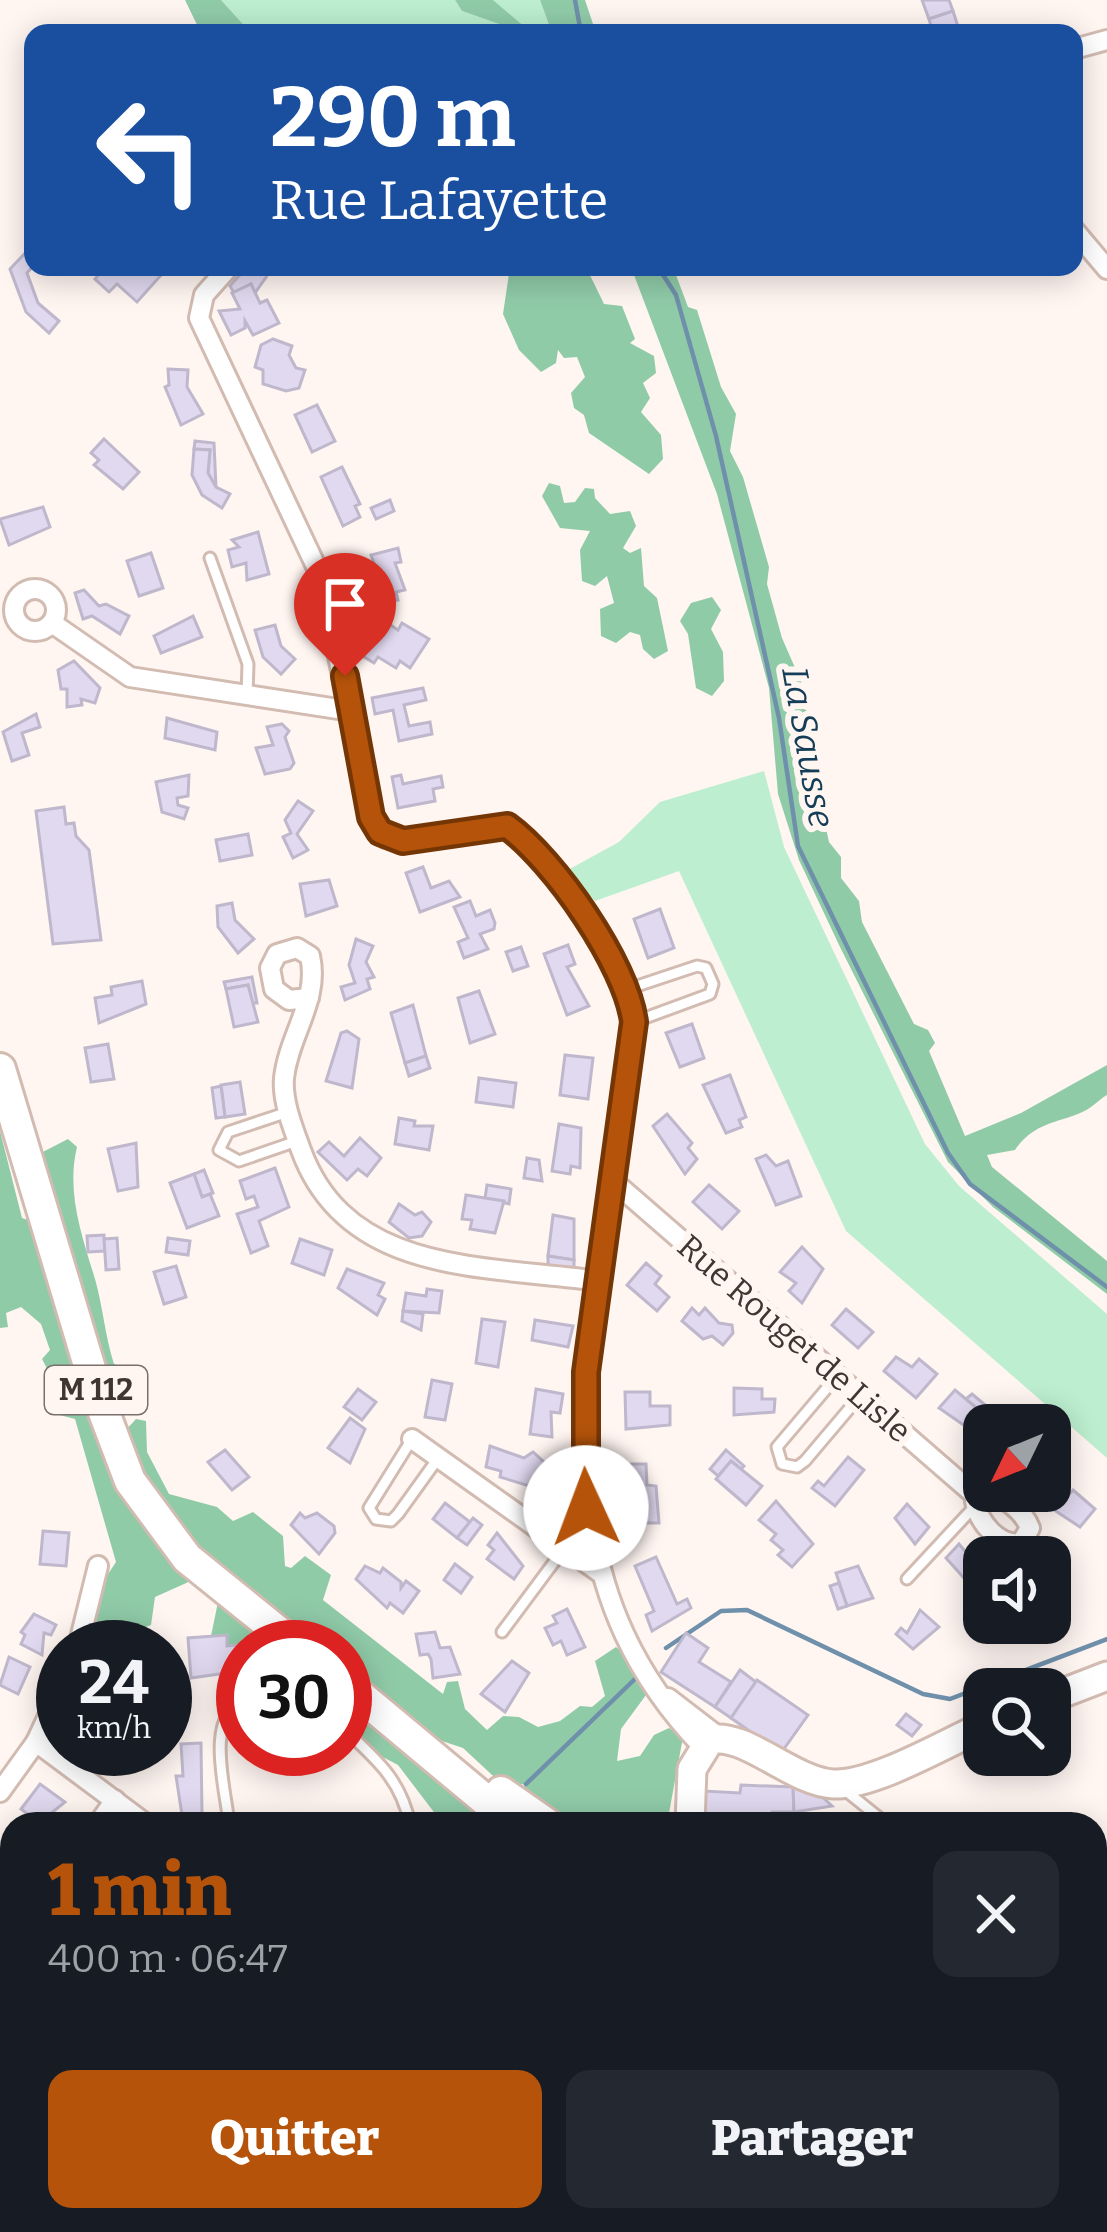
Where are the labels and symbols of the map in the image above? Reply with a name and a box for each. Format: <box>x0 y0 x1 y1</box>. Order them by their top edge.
pin <box>294 553 396 676</box>
water label: La Sausse <box>772 663 844 831</box>
street label: Rue Rouget de Lisle <box>669 1226 919 1451</box>
road number: M 112 <box>45 1366 147 1414</box>
north arrow <box>963 1404 1071 1512</box>
position arrow <box>523 1445 649 1571</box>
speed limit sign: 30 <box>216 1620 372 1776</box>

